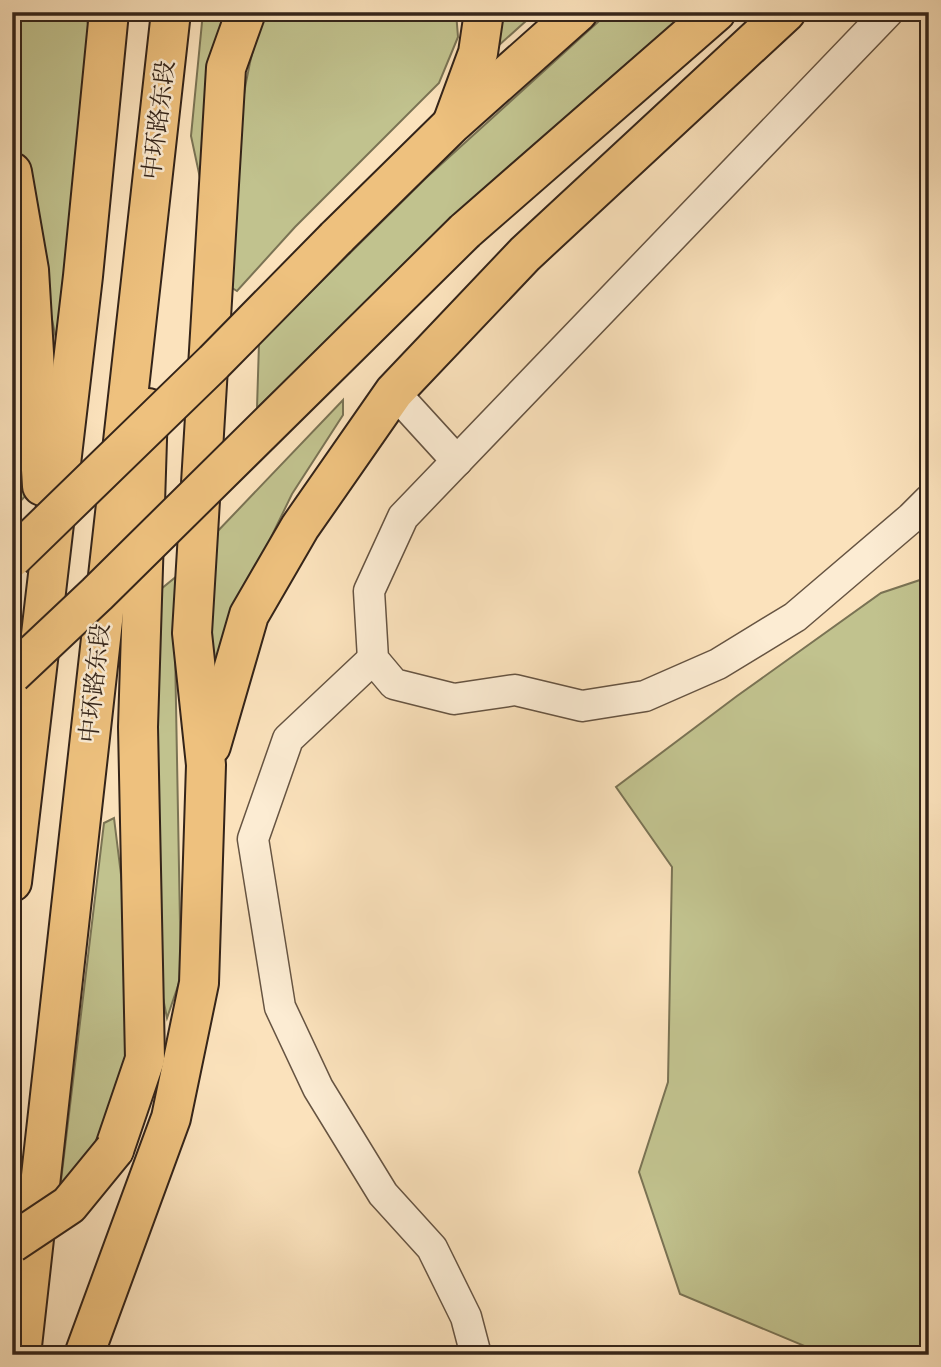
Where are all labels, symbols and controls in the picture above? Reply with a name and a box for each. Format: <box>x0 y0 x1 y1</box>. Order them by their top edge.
street label: 中环路东段 <box>133 58 183 182</box>
street label: 中环路东段 <box>70 621 118 745</box>

